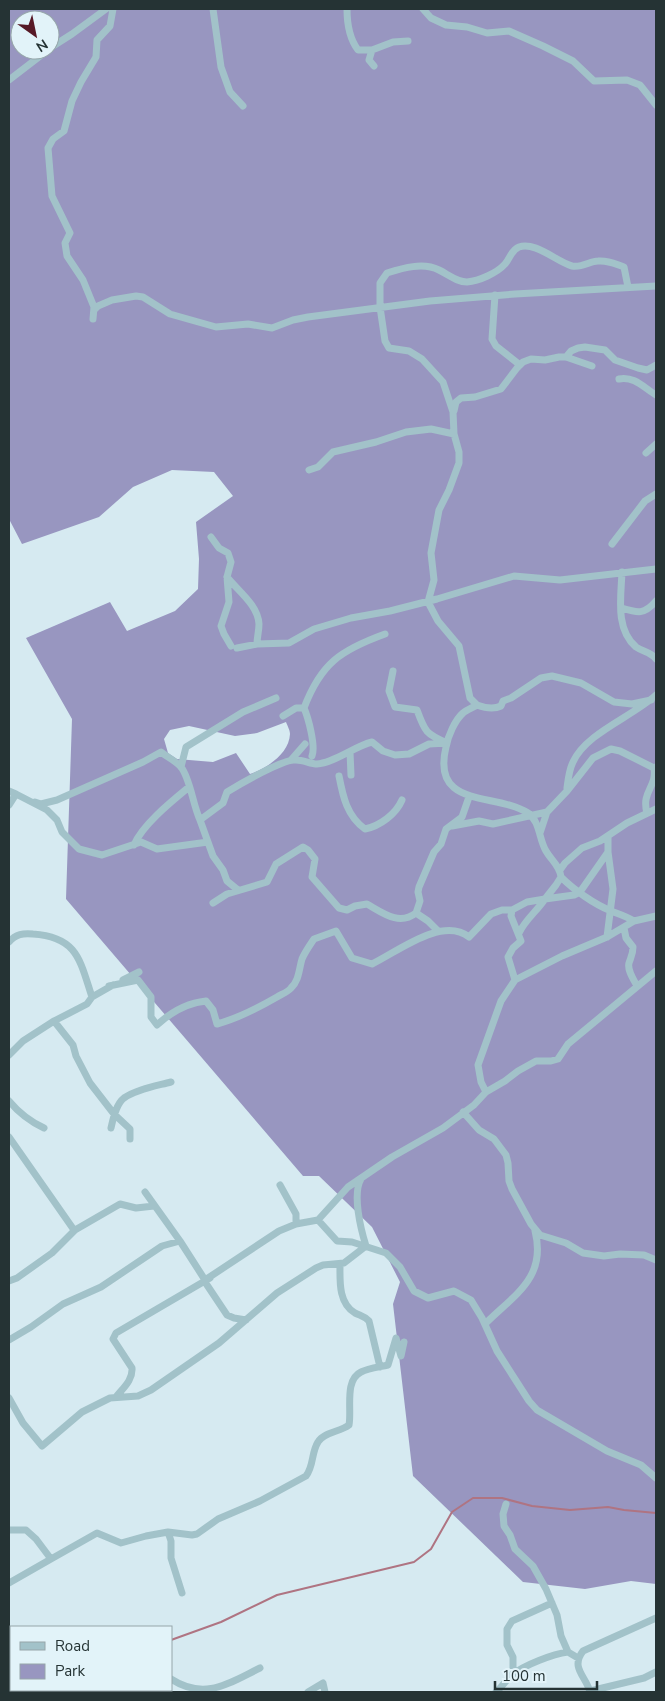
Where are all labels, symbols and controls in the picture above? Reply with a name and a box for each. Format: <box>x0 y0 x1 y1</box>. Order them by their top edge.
north arrow <box>10 10 60 60</box>
text: N <box>32 35 51 56</box>
legend <box>10 1626 172 1691</box>
text: Road <box>55 1636 90 1656</box>
scale bar <box>495 1658 598 1690</box>
text: Park <box>55 1661 85 1681</box>
text: 100 m <box>502 1666 546 1686</box>

